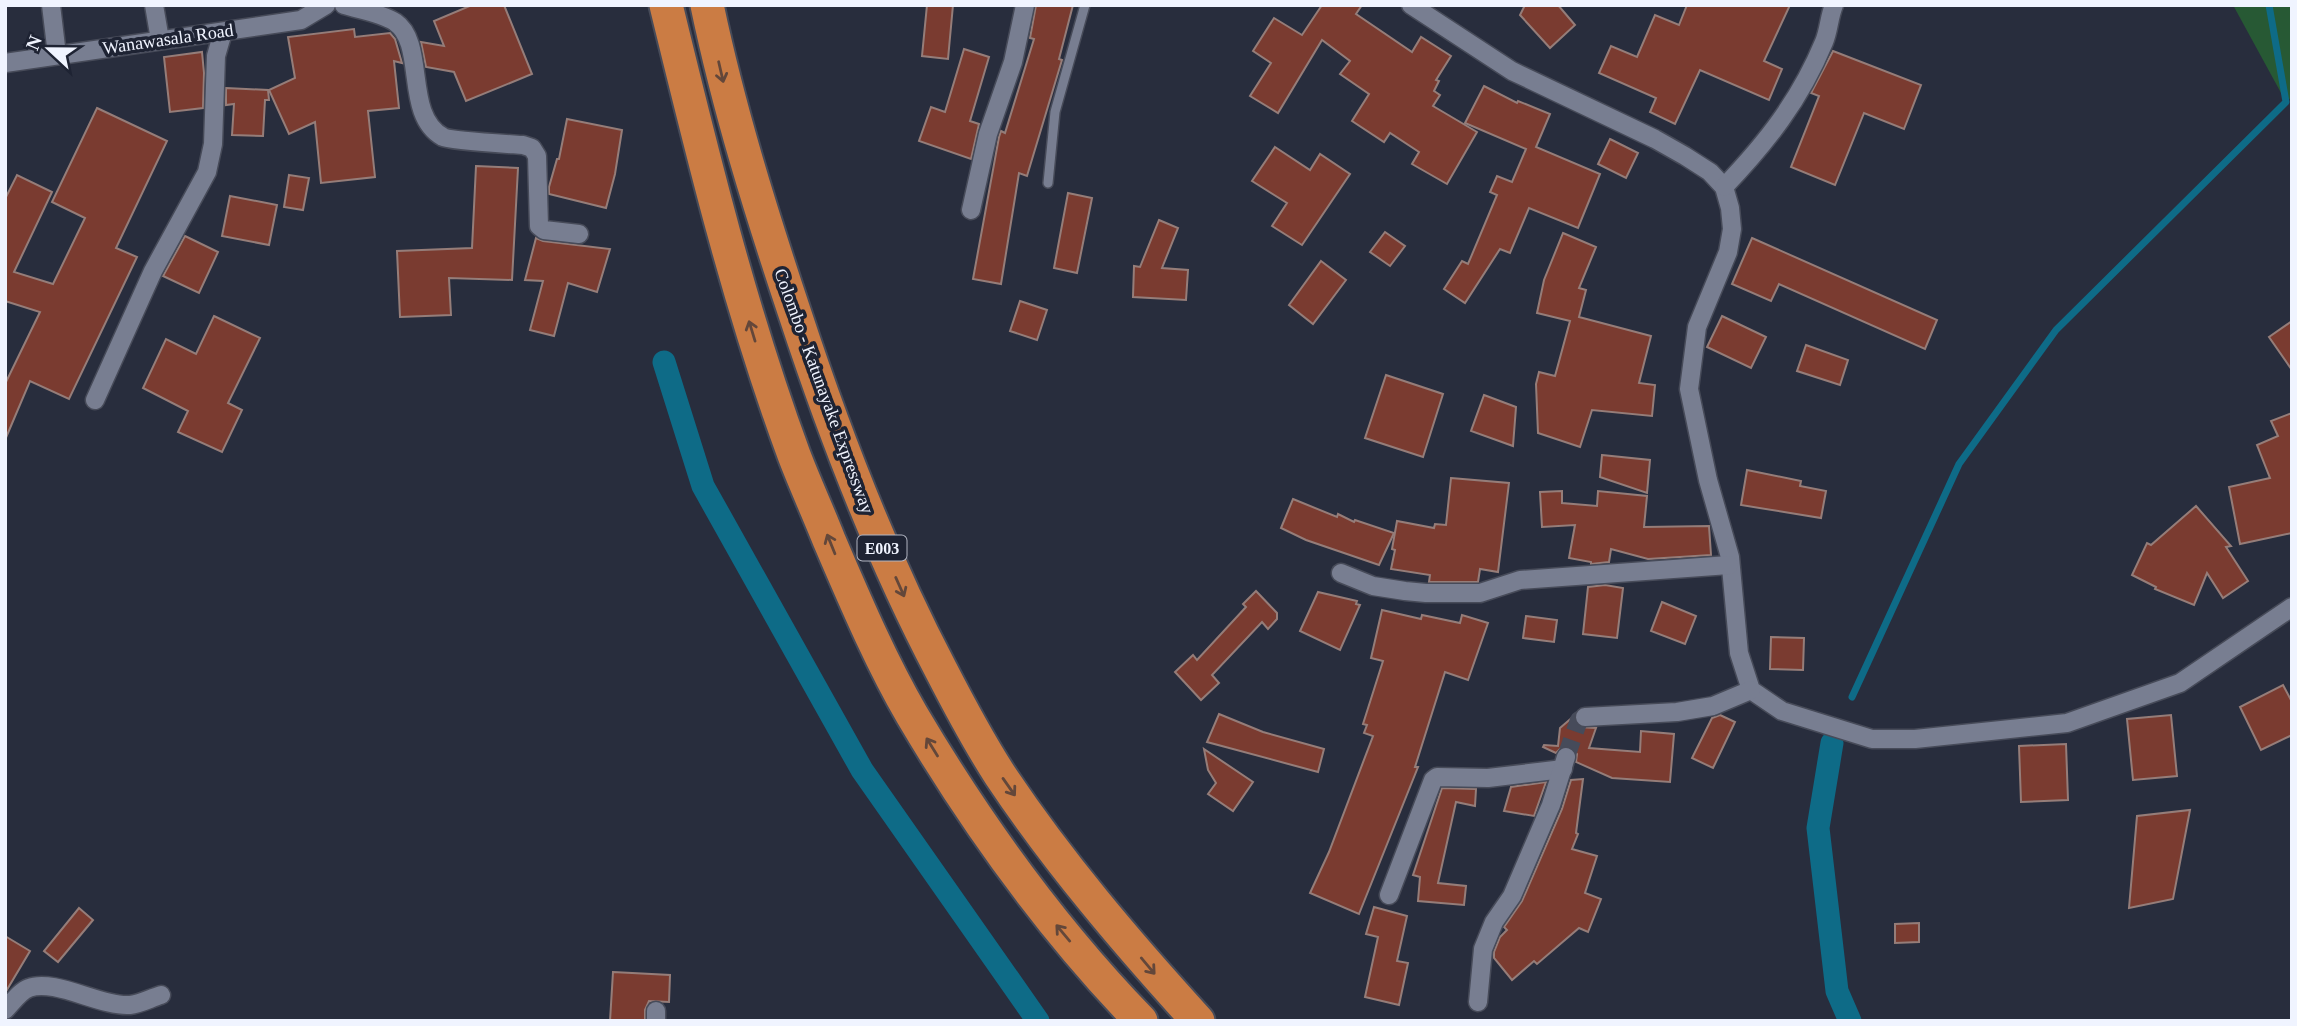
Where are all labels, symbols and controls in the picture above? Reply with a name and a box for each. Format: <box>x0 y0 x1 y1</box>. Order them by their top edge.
north arrow <box>14 14 84 84</box>
street label: Wanawasala Road <box>101 20 235 58</box>
text: N <box>21 32 46 53</box>
one-way arrow <box>715 60 729 83</box>
street label: Colombo - Katunayake Expressway <box>770 266 878 516</box>
one-way arrow <box>745 320 758 342</box>
one-way arrow <box>824 534 837 555</box>
road number: E003 <box>858 536 906 561</box>
one-way arrow <box>894 576 907 597</box>
one-way arrow <box>925 738 939 758</box>
one-way arrow <box>1002 777 1016 796</box>
one-way arrow <box>1055 925 1070 943</box>
one-way arrow <box>1140 957 1156 975</box>

